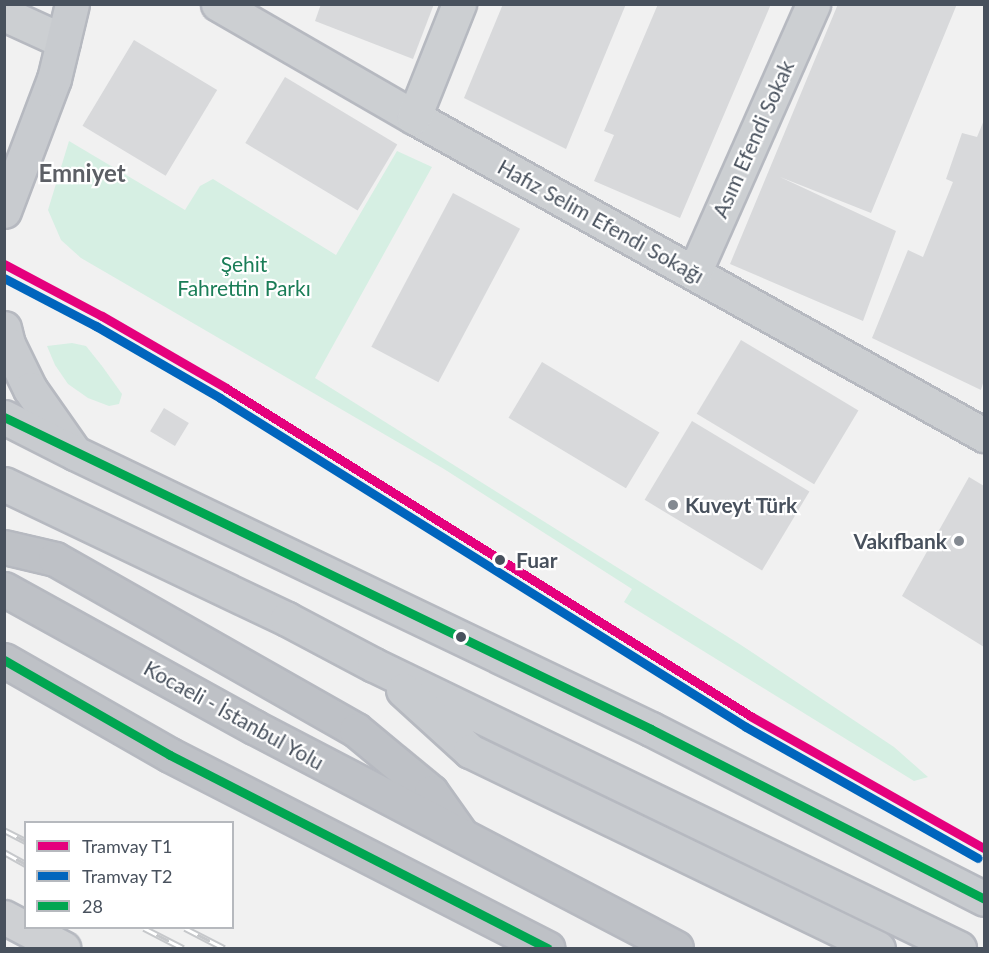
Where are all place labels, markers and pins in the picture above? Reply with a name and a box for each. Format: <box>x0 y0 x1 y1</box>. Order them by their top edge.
place label: Kuveyt Türk <box>685 492 798 518</box>
marker: Kuveyt Türk <box>666 498 680 512</box>
place label: Vakıfbank <box>853 528 947 554</box>
marker: Vakıfbank <box>952 534 966 548</box>
place label: Fuar <box>516 547 557 573</box>
marker: Fuar <box>489 549 511 571</box>
unlabelled marker <box>455 631 467 643</box>

